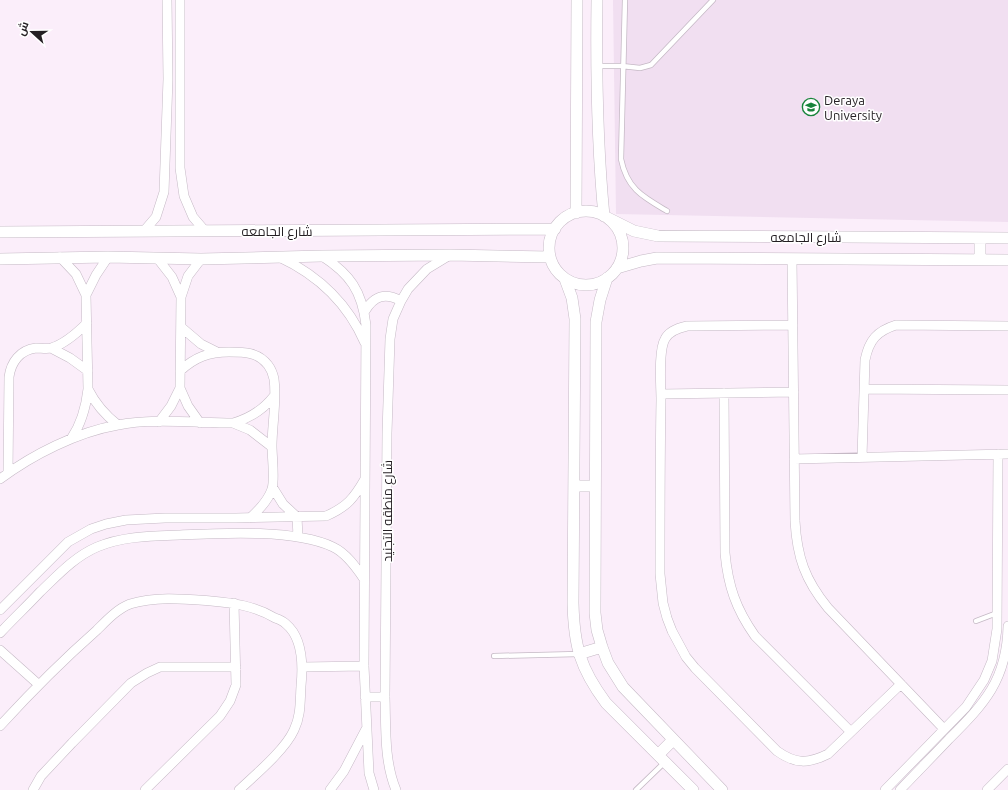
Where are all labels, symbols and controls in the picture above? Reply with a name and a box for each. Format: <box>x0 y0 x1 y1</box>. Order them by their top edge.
north arrow <box>12 12 52 52</box>
text: ش <box>15 20 32 38</box>
place label: Deraya University <box>824 93 882 122</box>
school or university icon: Deraya University <box>801 97 821 117</box>
street label: شارع الجامعه <box>241 224 313 240</box>
street label: شارع الجامعه <box>770 230 842 246</box>
street label: شارع منطقه التجنيد <box>380 460 396 562</box>

